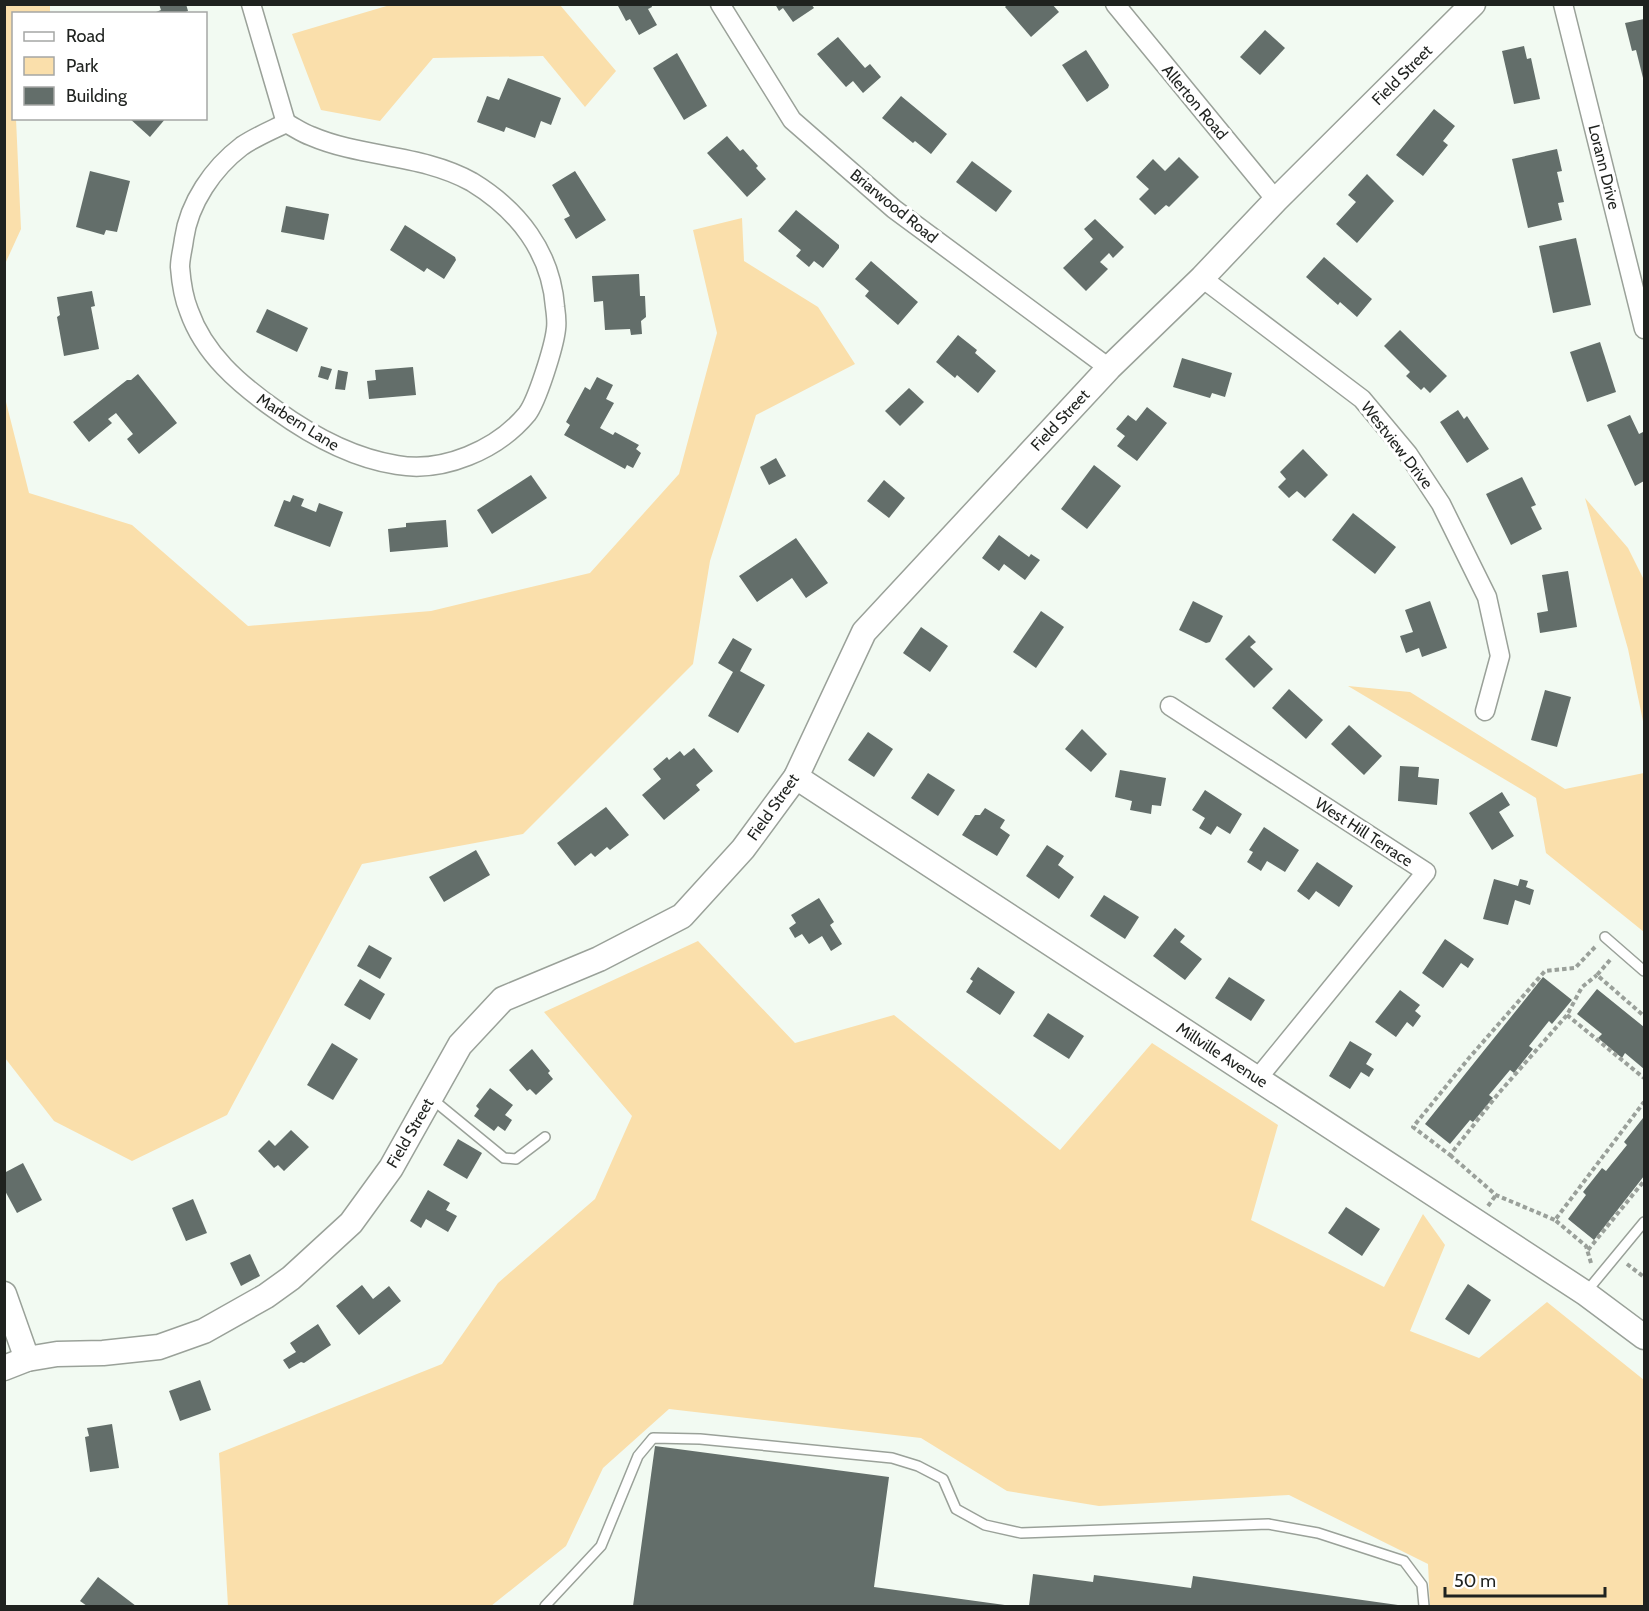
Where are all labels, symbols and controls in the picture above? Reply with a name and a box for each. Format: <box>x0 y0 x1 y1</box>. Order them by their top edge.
legend <box>12 12 207 120</box>
text: Road <box>66 25 105 47</box>
street label: Field Street <box>1368 41 1436 109</box>
text: Park <box>66 55 99 77</box>
street label: Allerton Road <box>1158 61 1232 143</box>
text: Building <box>66 85 128 107</box>
street label: Lorann Drive <box>1584 123 1624 211</box>
street label: Briarwood Road <box>846 165 942 247</box>
street label: Field Street <box>1027 385 1094 455</box>
street label: Marbern Lane <box>253 389 343 455</box>
street label: Westview Drive <box>1357 398 1437 492</box>
street label: Field Street <box>743 769 803 844</box>
street label: West Hill Terrace <box>1312 793 1416 871</box>
street label: Millville Avenue <box>1173 1018 1271 1092</box>
street label: Field Street <box>382 1094 438 1171</box>
scale bar <box>1445 1560 1606 1598</box>
text: 50 m <box>1454 1570 1496 1592</box>

